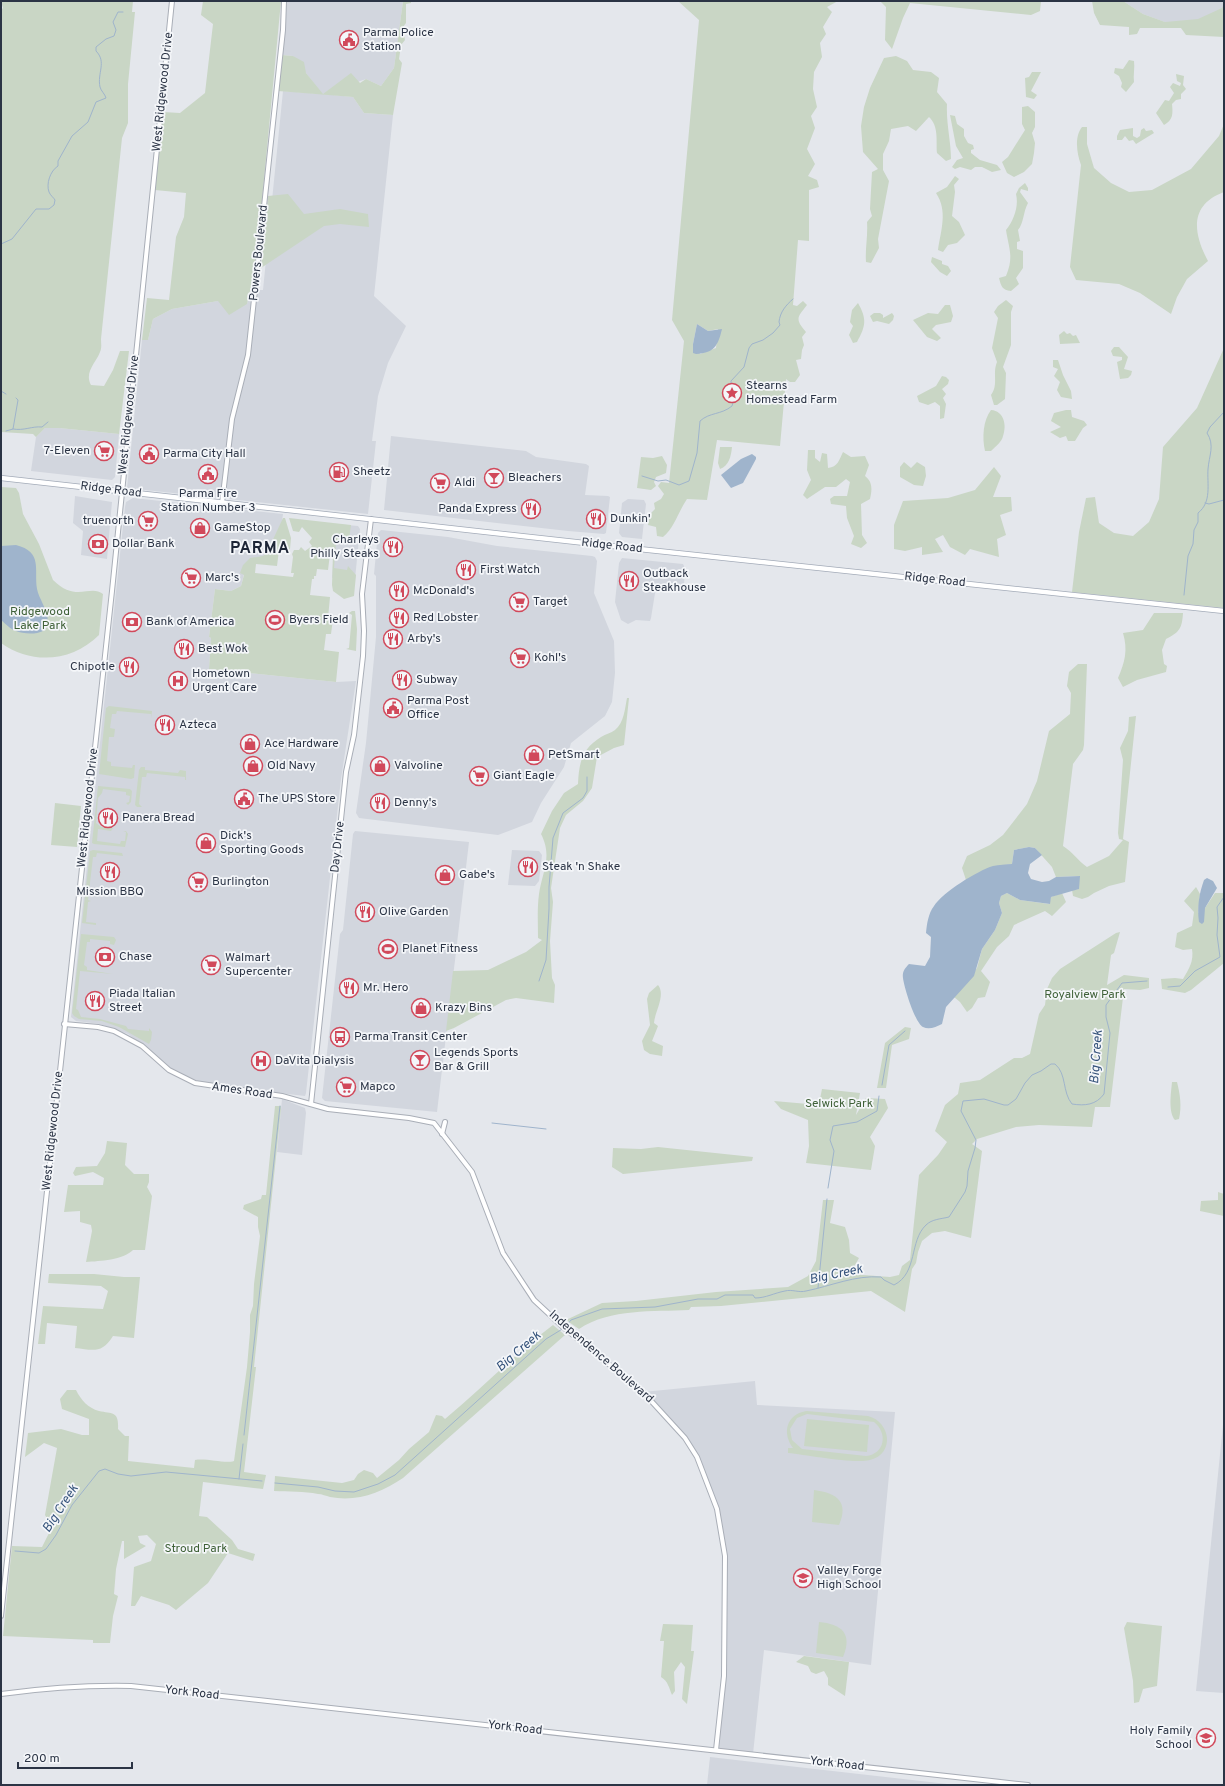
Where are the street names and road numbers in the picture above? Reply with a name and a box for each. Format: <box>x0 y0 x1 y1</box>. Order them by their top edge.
street label: West Ridgewood Drive <box>149 31 177 153</box>
street label: Powers Boulevard <box>246 204 272 302</box>
street label: West Ridgewood Drive <box>115 354 143 476</box>
street label: Ridge Road <box>79 478 143 502</box>
street label: Ridge Road <box>581 535 643 557</box>
street label: Ridge Road <box>904 569 966 591</box>
street label: West Ridgewood Drive <box>74 747 102 869</box>
street label: Day Drive <box>327 820 349 874</box>
street label: West Ridgewood Drive <box>39 1070 67 1192</box>
street label: Ames Road <box>211 1079 273 1103</box>
street label: Independence Boulevard <box>545 1307 657 1407</box>
street label: York Road <box>164 1682 220 1704</box>
street label: York Road <box>487 1717 543 1739</box>
street label: York Road <box>809 1753 865 1775</box>

